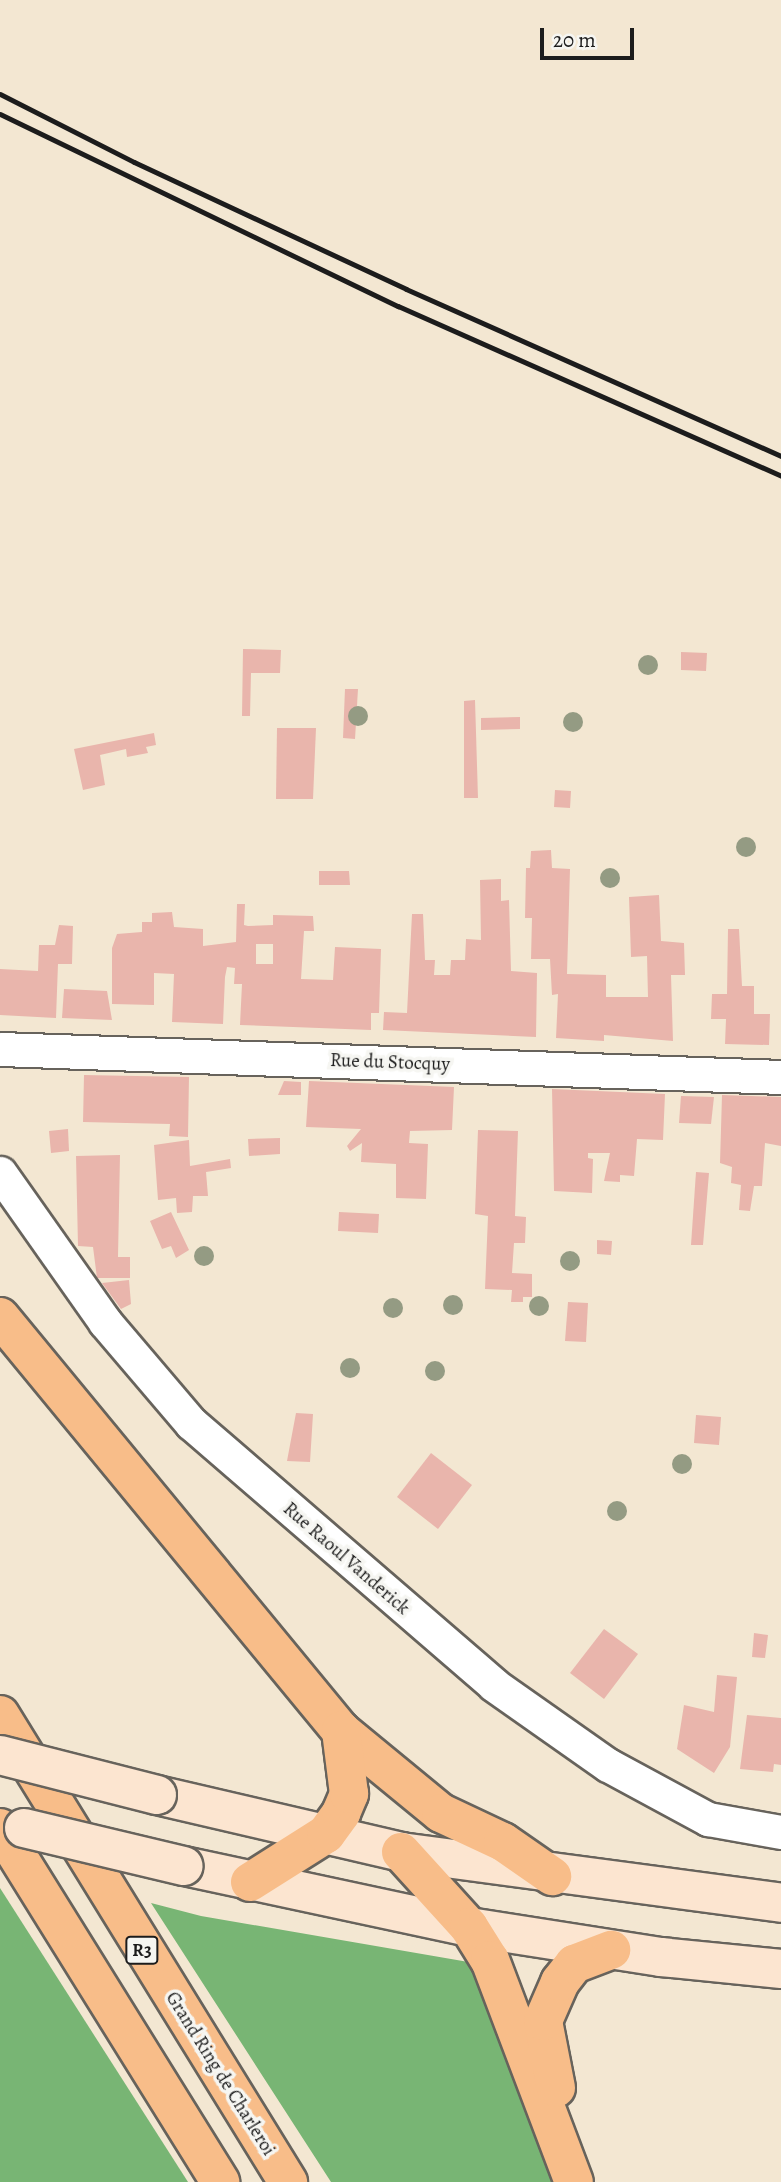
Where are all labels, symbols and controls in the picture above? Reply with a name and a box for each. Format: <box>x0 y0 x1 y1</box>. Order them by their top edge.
scale bar <box>543 14 638 58</box>
text: 20 m <box>553 26 596 54</box>
street label: Rue du Stocquy <box>330 1050 450 1076</box>
street label: Rue Raoul Vanderick <box>278 1498 414 1620</box>
road number: R3 <box>124 1936 160 1964</box>
street label: Grand Ring de Charleroi <box>160 1988 280 2160</box>

